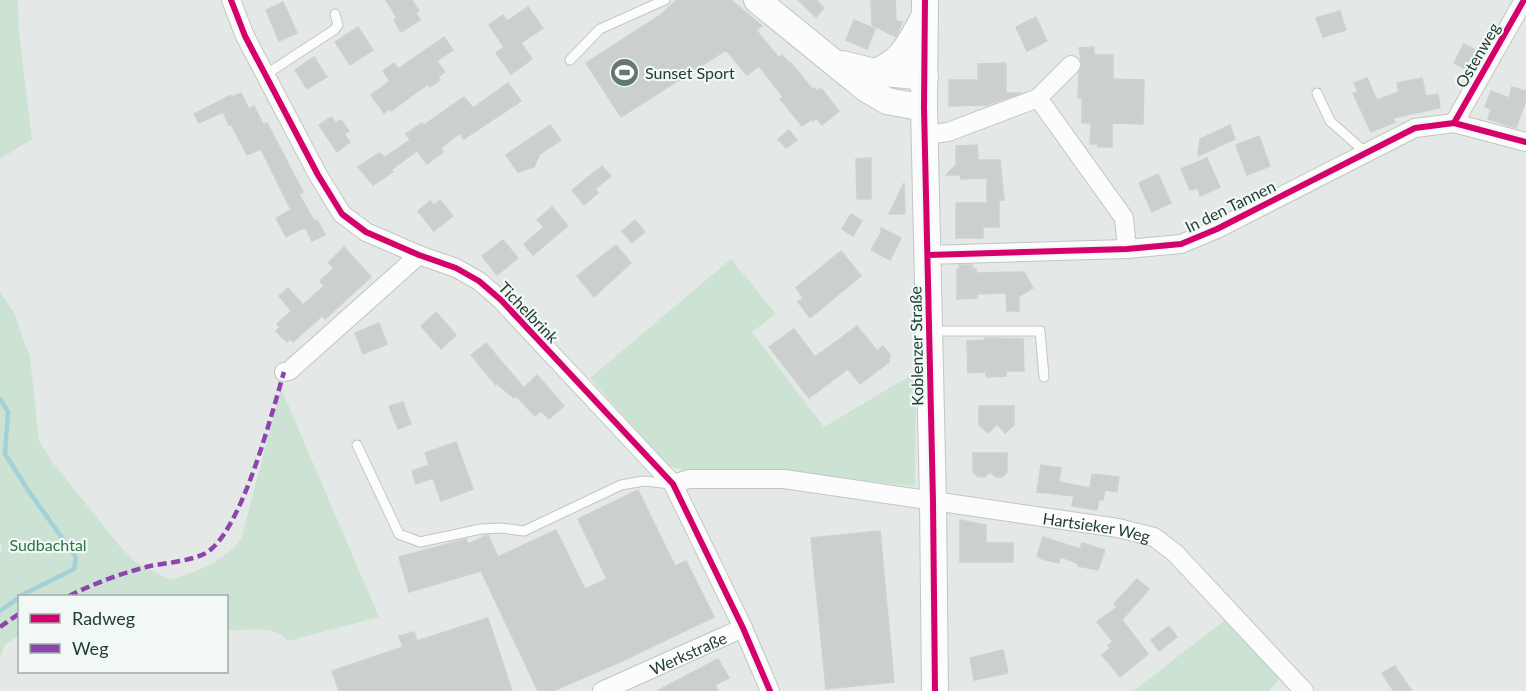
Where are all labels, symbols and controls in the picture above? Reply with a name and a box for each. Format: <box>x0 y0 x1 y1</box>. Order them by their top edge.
street label: Ostenweg <box>1451 19 1503 91</box>
sports icon: Sunset Sport <box>608 56 640 88</box>
place label: Sunset Sport <box>645 63 735 82</box>
street label: In den Tannen <box>1182 176 1278 236</box>
street label: Tichelbrink <box>495 277 563 347</box>
street label: Koblenzer Straße <box>905 286 927 406</box>
street label: Hartsieker Weg <box>1042 508 1152 545</box>
park label: Sudbachtal <box>9 535 87 554</box>
legend <box>18 595 228 673</box>
text: Radweg <box>72 607 135 629</box>
street label: Werkstraße <box>646 627 729 678</box>
text: Weg <box>72 637 109 659</box>

